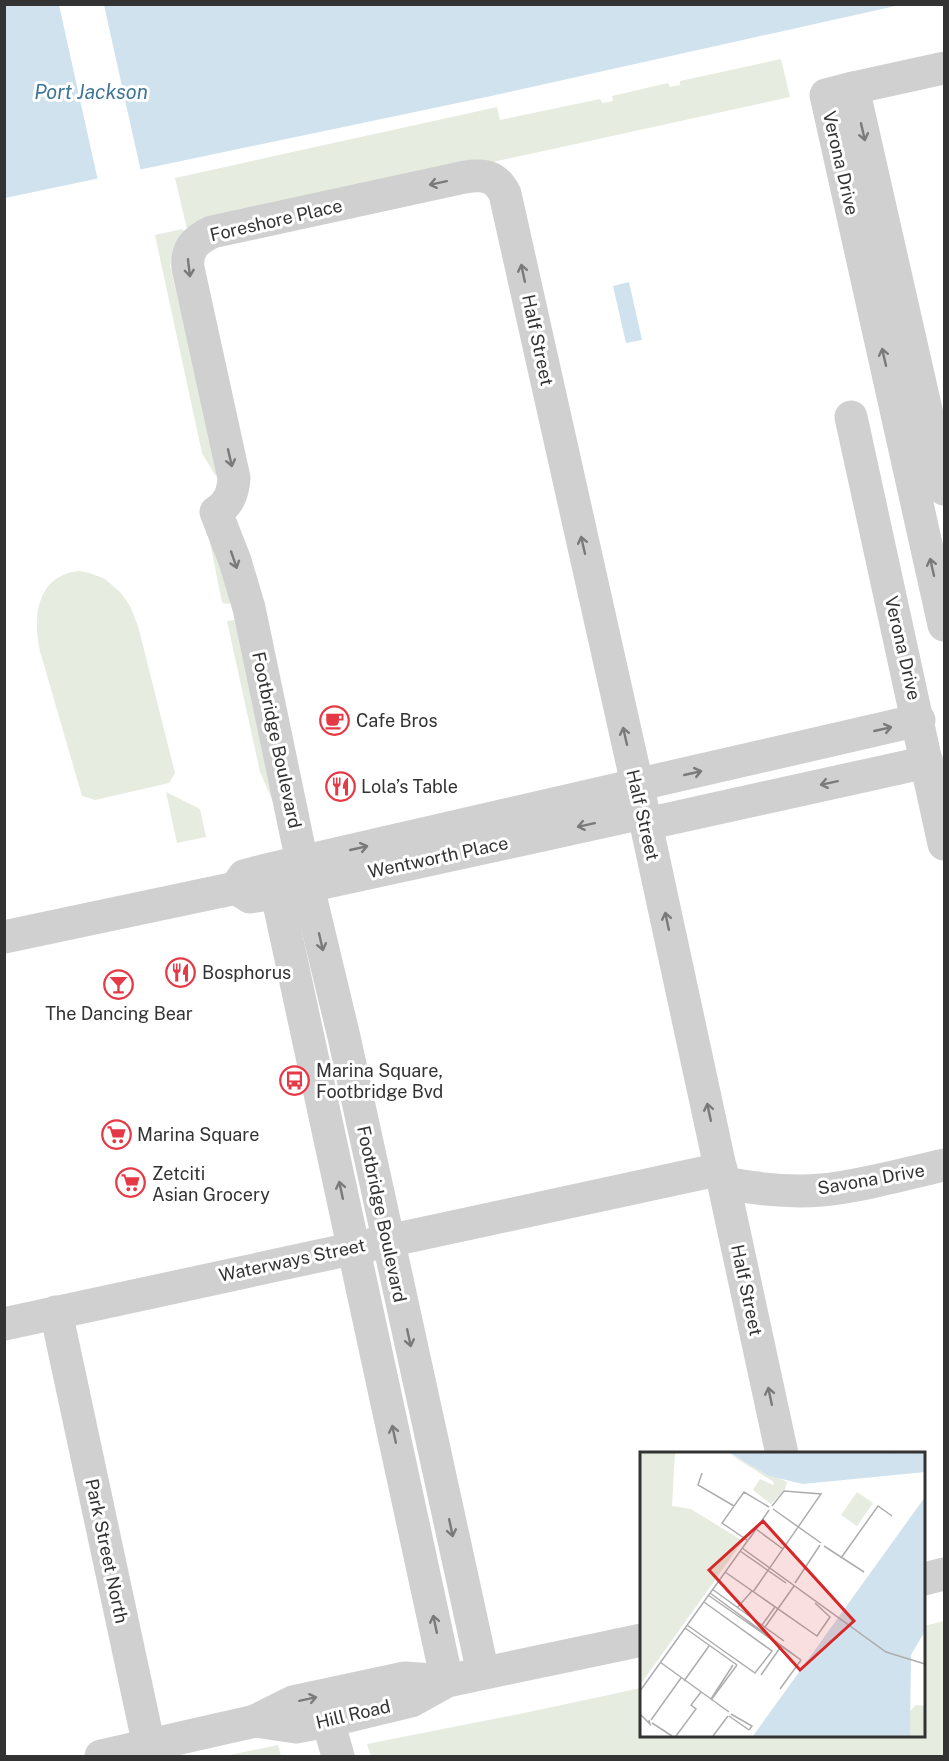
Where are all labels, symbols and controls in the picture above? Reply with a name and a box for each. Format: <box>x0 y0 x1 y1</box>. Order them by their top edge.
water label: Port Jackson <box>34 80 148 104</box>
street label: Verona Drive <box>819 109 863 217</box>
one-way arrow <box>858 122 869 141</box>
one-way arrow <box>429 177 448 189</box>
street label: Foreshore Place <box>208 195 344 245</box>
one-way arrow <box>183 257 194 277</box>
one-way arrow <box>517 263 528 283</box>
street label: Half Street <box>518 292 558 388</box>
one-way arrow <box>878 347 890 366</box>
one-way arrow <box>225 448 236 467</box>
one-way arrow <box>577 536 588 555</box>
one-way arrow <box>229 550 240 568</box>
one-way arrow <box>925 558 937 577</box>
street label: Verona Drive <box>881 594 925 702</box>
street label: Footbridge Boulevard <box>248 650 306 830</box>
cafe icon: Cafe Bros <box>319 704 351 736</box>
place label: Cafe Bros <box>356 710 438 731</box>
one-way arrow <box>873 722 892 734</box>
one-way arrow <box>619 726 630 746</box>
one-way arrow <box>683 766 702 778</box>
street label: Half Street <box>622 767 664 863</box>
restaurant icon: Lola’s Table <box>324 770 356 802</box>
place label: Lola’s Table <box>361 776 458 797</box>
one-way arrow <box>819 778 838 790</box>
one-way arrow <box>577 820 596 832</box>
street label: Wentworth Place <box>366 832 510 882</box>
one-way arrow <box>350 842 369 854</box>
one-way arrow <box>661 912 672 931</box>
one-way arrow <box>316 933 328 952</box>
restaurant icon: Bosphorus <box>165 956 197 988</box>
place label: Bosphorus <box>202 962 291 983</box>
bar icon: The Dancing Bear <box>103 968 135 1000</box>
place label: The Dancing Bear <box>45 1003 193 1024</box>
place label: Marina Square, Footbridge Bvd <box>316 1060 443 1102</box>
bus stop icon: Marina Square, Footbridge Bvd <box>279 1064 311 1096</box>
one-way arrow <box>703 1102 714 1122</box>
supermarket icon: Marina Square <box>100 1118 132 1150</box>
place label: Marina Square <box>137 1124 259 1145</box>
street label: Footbridge Boulevard <box>353 1124 411 1304</box>
street label: Savona Drive <box>816 1159 926 1199</box>
place label: Zetciti Asian Grocery <box>152 1163 270 1205</box>
supermarket icon: Zetciti Asian Grocery <box>115 1167 147 1199</box>
one-way arrow <box>335 1180 346 1200</box>
street label: Waterways Street <box>217 1234 367 1286</box>
street label: Half Street <box>727 1242 767 1338</box>
one-way arrow <box>404 1328 415 1347</box>
one-way arrow <box>764 1387 775 1407</box>
one-way arrow <box>388 1424 399 1444</box>
inset map <box>640 1452 925 1737</box>
street label: Park Street North <box>81 1477 133 1625</box>
one-way arrow <box>446 1518 457 1538</box>
one-way arrow <box>429 1615 440 1634</box>
one-way arrow <box>298 1693 318 1704</box>
street label: Hill Road <box>314 1695 392 1733</box>

